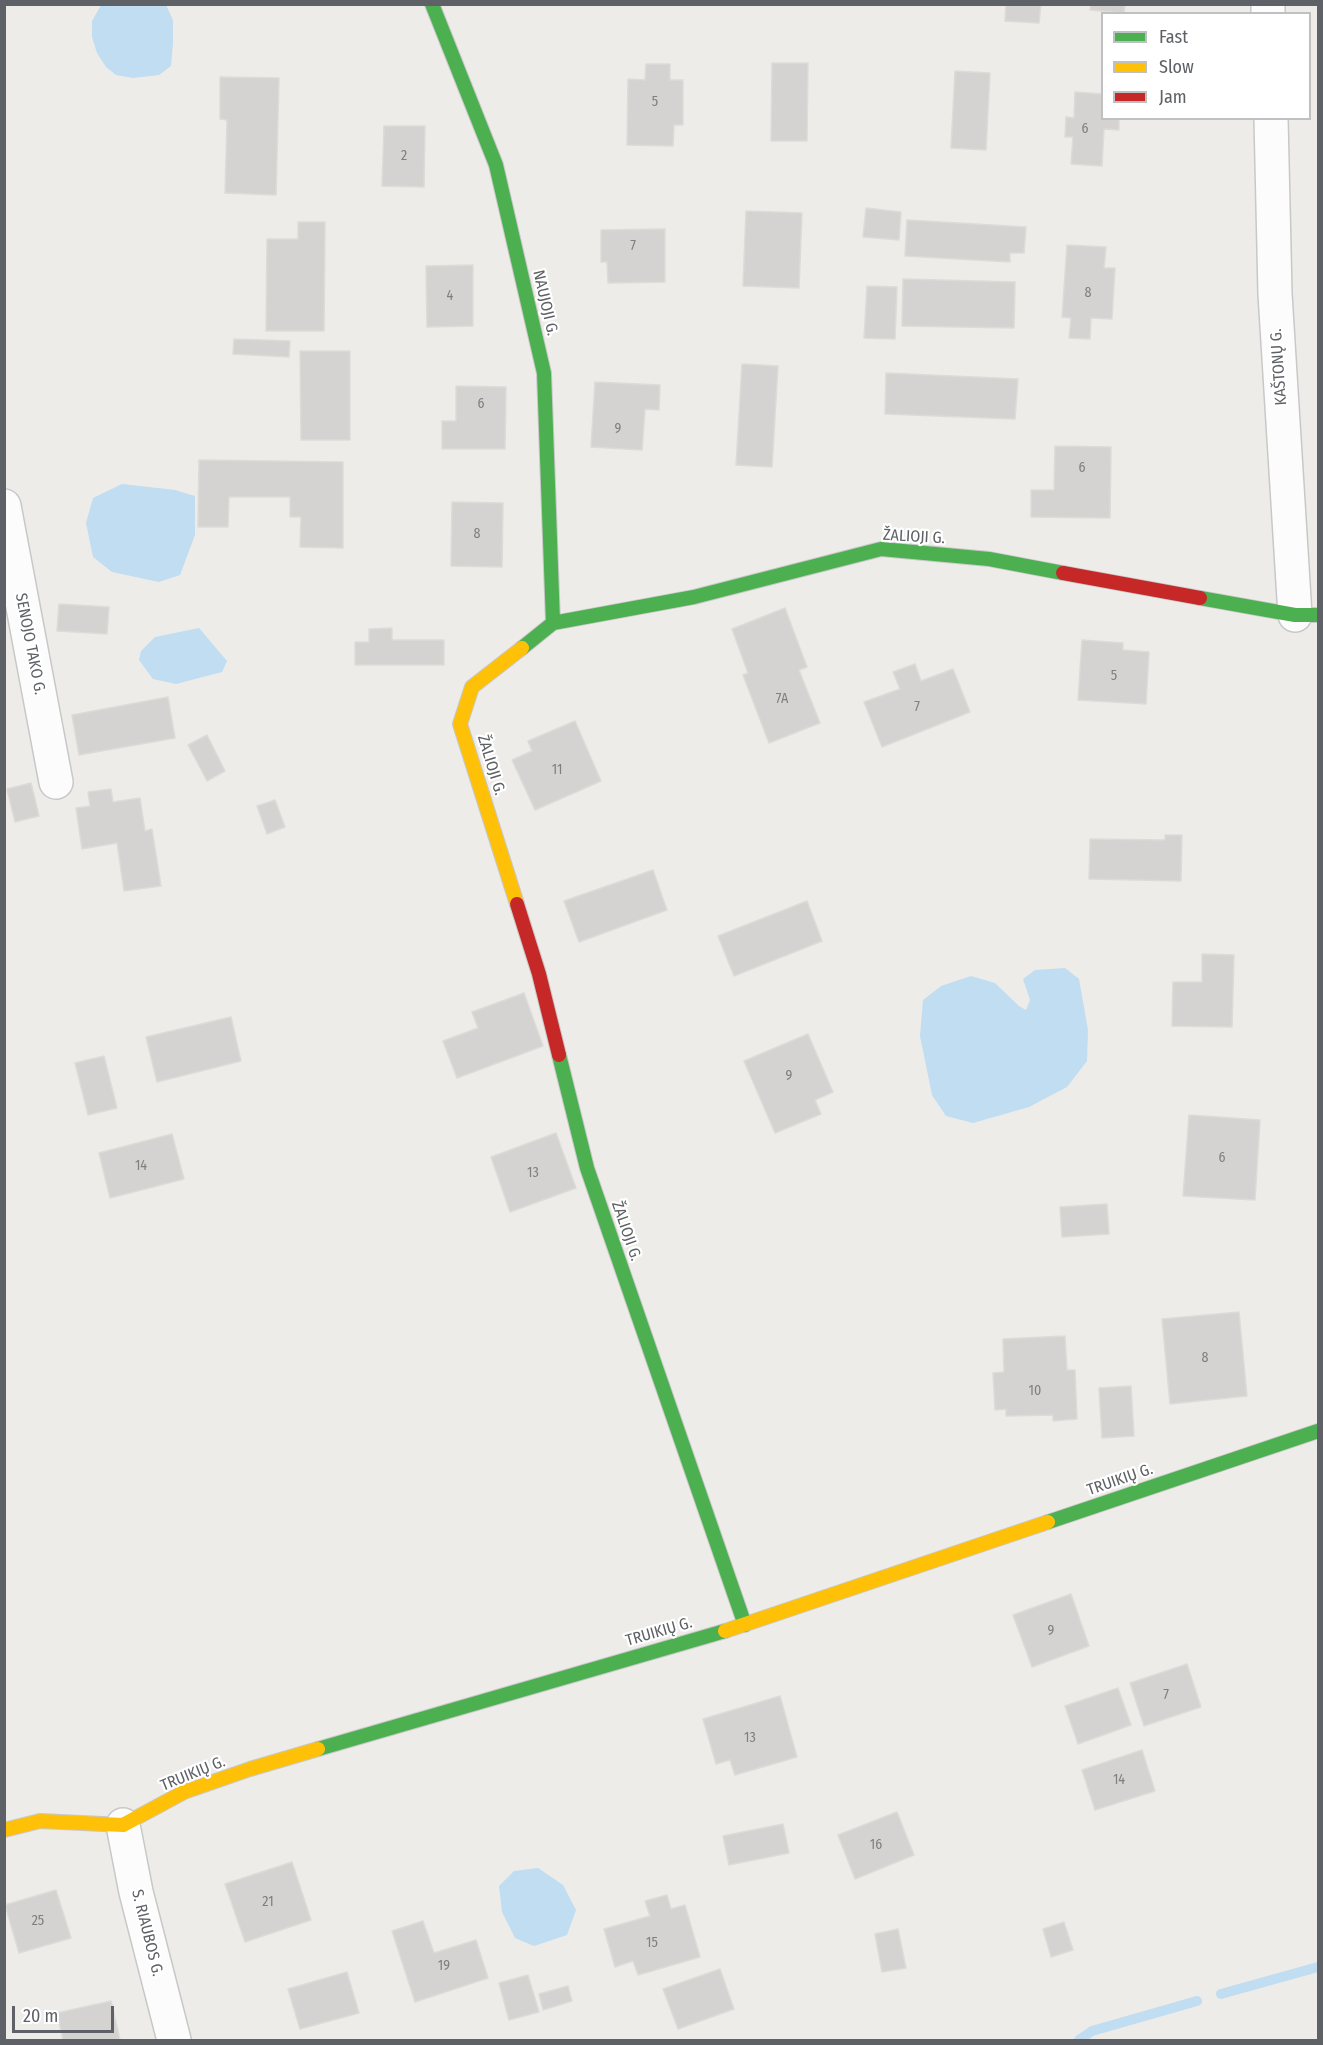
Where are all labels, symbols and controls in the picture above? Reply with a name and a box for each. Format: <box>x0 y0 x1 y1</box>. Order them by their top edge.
legend <box>1101 12 1311 120</box>
text: Fast <box>1159 26 1188 48</box>
text: Slow <box>1159 56 1194 78</box>
text: Jam <box>1159 86 1187 108</box>
house number: 5 <box>652 94 658 110</box>
house number: 6 <box>1082 121 1088 137</box>
house number: 2 <box>401 148 407 164</box>
house number: 7 <box>630 238 636 254</box>
street label: NAUJOJI G. <box>528 268 562 338</box>
house number: 8 <box>1085 285 1091 301</box>
house number: 4 <box>447 288 453 304</box>
street label: KAŠTONŲ G. <box>1267 328 1291 406</box>
house number: 6 <box>478 396 484 412</box>
house number: 9 <box>615 421 621 437</box>
house number: 6 <box>1079 460 1085 476</box>
house number: 8 <box>474 526 480 542</box>
street label: ŽALIOJI G. <box>883 526 945 548</box>
street label: SENOJO TAKO G. <box>11 592 49 696</box>
house number: 5 <box>1111 668 1117 684</box>
house number: 7A <box>776 691 788 707</box>
house number: 7 <box>914 699 920 715</box>
street label: ŽALIOJI G. <box>473 733 509 797</box>
house number: 11 <box>552 762 562 778</box>
house number: 9 <box>786 1068 792 1084</box>
house number: 6 <box>1219 1150 1225 1166</box>
house number: 14 <box>135 1158 147 1174</box>
house number: 13 <box>527 1165 539 1181</box>
street label: ŽALIOJI G. <box>607 1199 645 1263</box>
house number: 8 <box>1202 1350 1208 1366</box>
house number: 10 <box>1029 1383 1041 1399</box>
street label: TRUIKIŲ G. <box>1085 1460 1155 1500</box>
street label: TRUIKIŲ G. <box>624 1613 694 1651</box>
house number: 9 <box>1048 1623 1054 1639</box>
house number: 7 <box>1163 1687 1169 1703</box>
house number: 13 <box>744 1730 756 1746</box>
street label: TRUIKIŲ G. <box>158 1752 228 1796</box>
house number: 14 <box>1113 1772 1125 1788</box>
house number: 16 <box>870 1837 882 1853</box>
street label: S. RIAUBOS G. <box>127 1888 167 1978</box>
house number: 21 <box>262 1894 274 1910</box>
house number: 25 <box>32 1913 44 1929</box>
house number: 15 <box>646 1935 658 1951</box>
house number: 19 <box>438 1958 450 1974</box>
scale bar <box>15 1994 117 2032</box>
text: 20 m <box>23 2005 58 2027</box>

